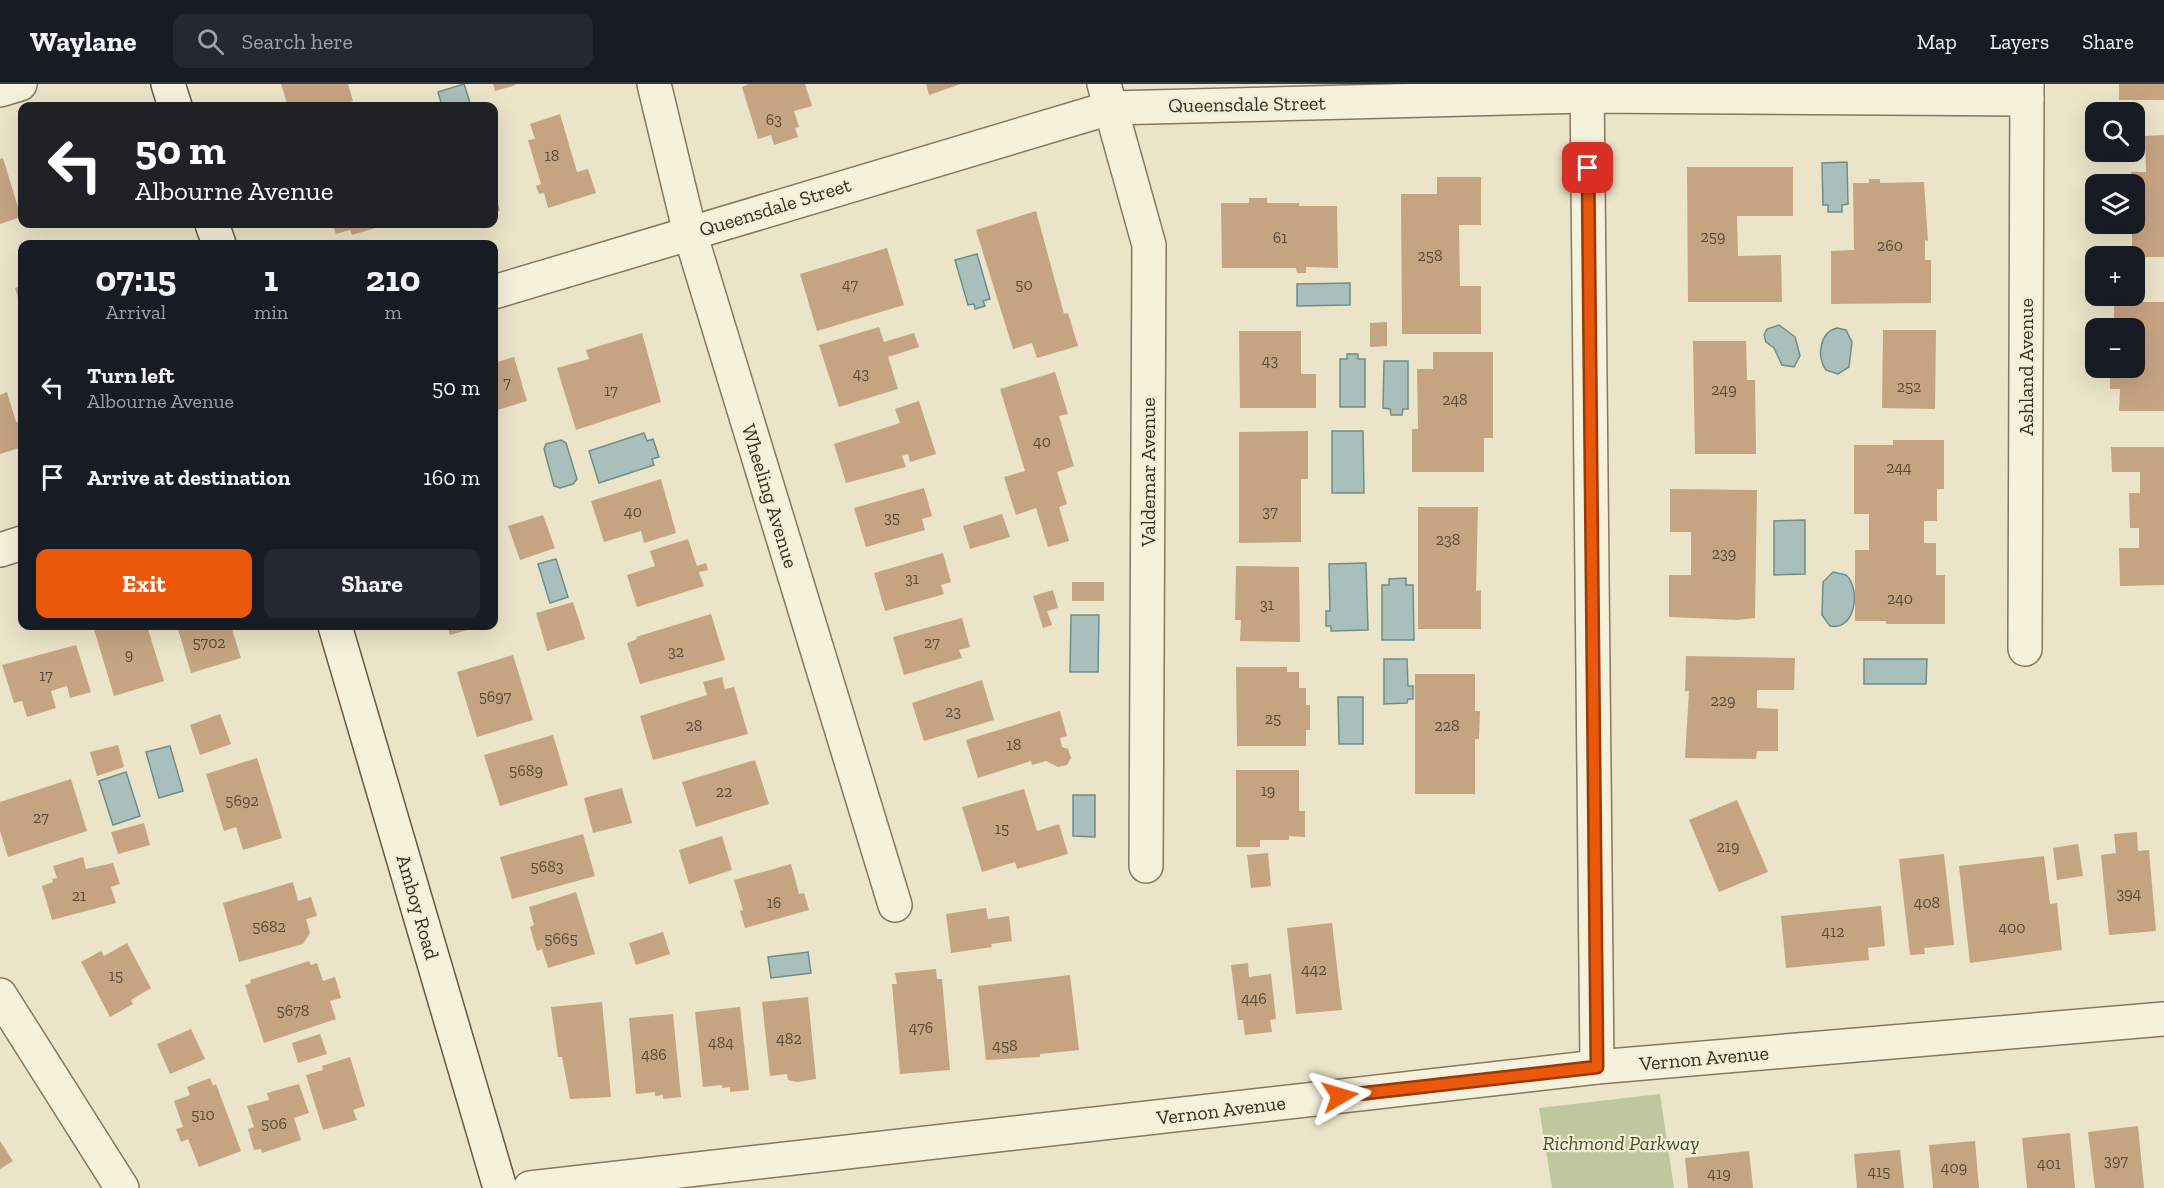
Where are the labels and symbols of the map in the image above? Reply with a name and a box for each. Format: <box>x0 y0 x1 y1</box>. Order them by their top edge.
street label: Queensdale Street <box>1168 91 1327 117</box>
house number: 63 <box>766 110 782 129</box>
pin <box>1562 142 1613 193</box>
house number: 18 <box>545 146 559 165</box>
street label: Queensdale Street <box>696 172 854 242</box>
house number: 259 <box>1701 227 1725 246</box>
house number: 61 <box>1273 228 1287 247</box>
house number: 260 <box>1877 236 1903 255</box>
house number: 258 <box>1417 246 1443 265</box>
house number: 47 <box>842 275 858 294</box>
house number: 50 <box>1015 275 1033 294</box>
street label: Ashland Avenue <box>2014 298 2038 436</box>
house number: 43 <box>1262 351 1278 370</box>
house number: 43 <box>853 364 869 383</box>
house number: 7 <box>503 373 511 392</box>
house number: 252 <box>1897 377 1921 396</box>
house number: 249 <box>1711 380 1737 399</box>
house number: 17 <box>604 381 618 400</box>
house number: 248 <box>1442 390 1468 409</box>
street label: Valdemar Avenue <box>1136 397 1160 548</box>
street label: Wheeling Avenue <box>737 421 803 571</box>
house number: 40 <box>1033 432 1051 451</box>
house number: 244 <box>1886 458 1912 477</box>
house number: 40 <box>624 502 642 521</box>
house number: 37 <box>1262 502 1278 521</box>
house number: 35 <box>884 508 900 527</box>
house number: 238 <box>1436 530 1460 549</box>
house number: 239 <box>1712 544 1736 563</box>
house number: 31 <box>905 569 919 588</box>
house number: 240 <box>1887 589 1913 608</box>
house number: 31 <box>1260 595 1274 614</box>
house number: 5702 <box>192 633 226 652</box>
house number: 27 <box>924 633 940 652</box>
house number: 32 <box>668 642 684 661</box>
house number: 9 <box>125 645 133 664</box>
house number: 17 <box>39 666 53 685</box>
house number: 5697 <box>479 687 512 706</box>
house number: 229 <box>1711 691 1735 710</box>
house number: 23 <box>945 702 961 721</box>
house number: 25 <box>1265 709 1281 728</box>
house number: 28 <box>686 716 702 735</box>
house number: 228 <box>1434 716 1460 735</box>
house number: 18 <box>1007 735 1021 754</box>
house number: 5689 <box>509 761 543 780</box>
house number: 19 <box>1261 781 1275 800</box>
house number: 22 <box>716 782 732 801</box>
house number: 5692 <box>225 791 259 810</box>
house number: 27 <box>33 808 49 827</box>
house number: 15 <box>995 819 1009 838</box>
house number: 219 <box>1717 837 1739 856</box>
street label: Amboy Road <box>392 852 444 962</box>
house number: 5683 <box>530 857 564 876</box>
house number: 394 <box>2117 884 2142 903</box>
house number: 21 <box>72 886 86 905</box>
house number: 16 <box>767 893 781 912</box>
house number: 408 <box>1914 893 1940 912</box>
house number: 5682 <box>252 917 286 936</box>
house number: 400 <box>1998 918 2026 937</box>
house number: 412 <box>1821 922 1845 941</box>
house number: 5665 <box>544 929 578 948</box>
house number: 442 <box>1301 960 1327 979</box>
house number: 15 <box>109 966 123 985</box>
house number: 446 <box>1241 989 1267 1008</box>
house number: 5678 <box>277 1001 309 1020</box>
house number: 476 <box>909 1018 933 1037</box>
house number: 482 <box>776 1029 802 1048</box>
house number: 484 <box>708 1033 734 1052</box>
house number: 458 <box>992 1036 1018 1055</box>
street label: Vernon Avenue <box>1637 1040 1770 1076</box>
house number: 486 <box>641 1045 667 1064</box>
position arrow <box>1308 1064 1372 1128</box>
street label: Vernon Avenue <box>1154 1090 1287 1130</box>
house number: 510 <box>191 1105 215 1124</box>
house number: 506 <box>261 1114 287 1133</box>
park label: Richmond Parkway <box>1543 1131 1699 1155</box>
house number: 397 <box>2104 1151 2128 1170</box>
house number: 401 <box>2037 1154 2061 1173</box>
house number: 409 <box>1941 1158 1967 1177</box>
house number: 415 <box>1868 1162 1890 1181</box>
house number: 419 <box>1707 1164 1731 1183</box>

